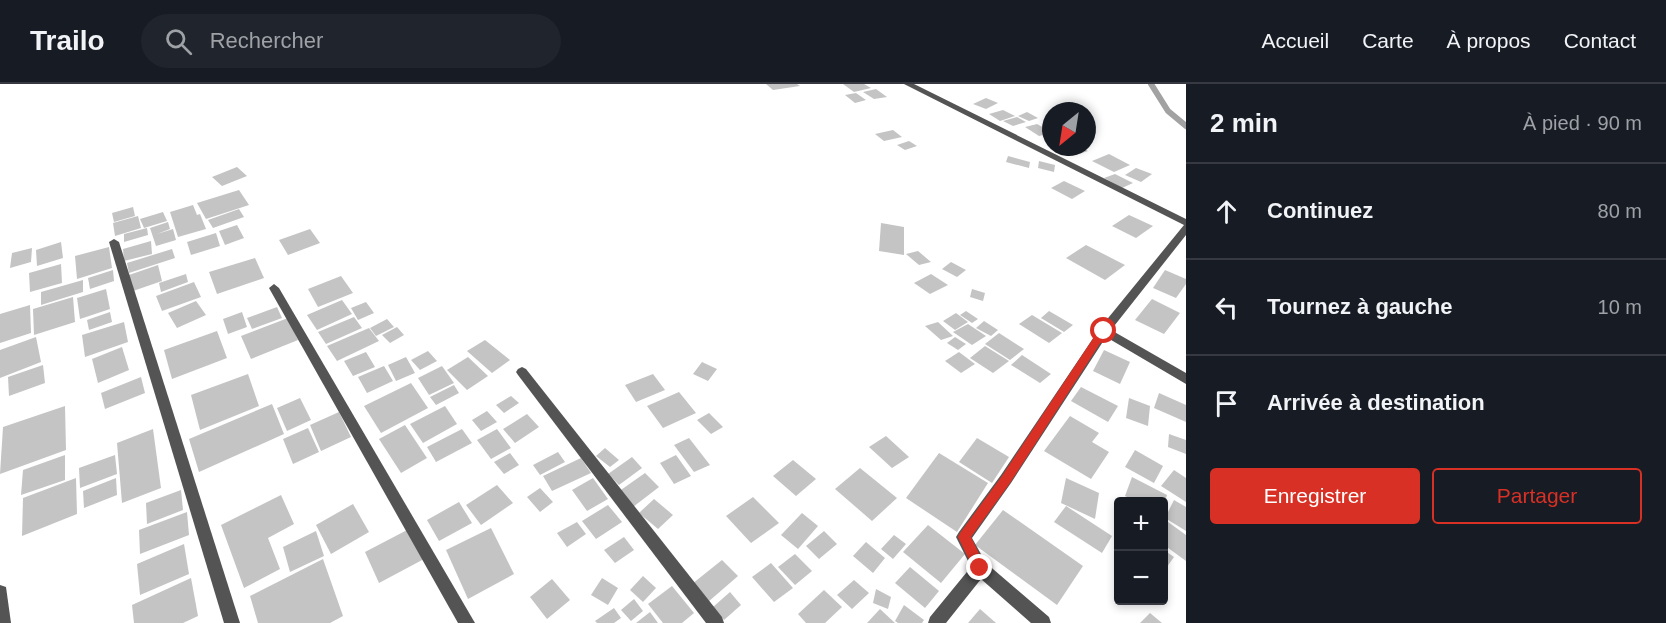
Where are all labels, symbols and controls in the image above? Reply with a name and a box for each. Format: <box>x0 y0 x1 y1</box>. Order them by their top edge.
search box <box>141 14 561 68</box>
text: Trailo <box>30 25 105 56</box>
icon: search <box>162 25 195 58</box>
text: Rechercher <box>210 28 323 53</box>
text: Accueil <box>1262 29 1329 52</box>
text: Carte <box>1362 29 1414 52</box>
text: À propos <box>1447 29 1531 52</box>
text: Contact <box>1564 29 1636 52</box>
north arrow <box>1042 102 1096 156</box>
text: 2 min <box>1210 108 1278 138</box>
text: À pied · 90 m <box>1523 112 1642 134</box>
icon: ahead <box>1210 195 1243 228</box>
text: Continuez <box>1267 198 1373 223</box>
text: 80 m <box>1598 200 1642 222</box>
icon: left <box>1210 291 1243 324</box>
text: Tournez à gauche <box>1267 294 1452 319</box>
text: 10 m <box>1598 296 1642 318</box>
route start <box>1090 317 1116 343</box>
icon: arrive <box>1210 387 1243 420</box>
text: Arrivée à destination <box>1267 390 1485 415</box>
button: Enregistrer <box>1210 468 1420 524</box>
button: Partager <box>1432 468 1642 524</box>
map controls <box>1114 497 1168 605</box>
button: + <box>1114 497 1168 551</box>
button: − <box>1114 551 1168 605</box>
route end <box>966 554 992 580</box>

